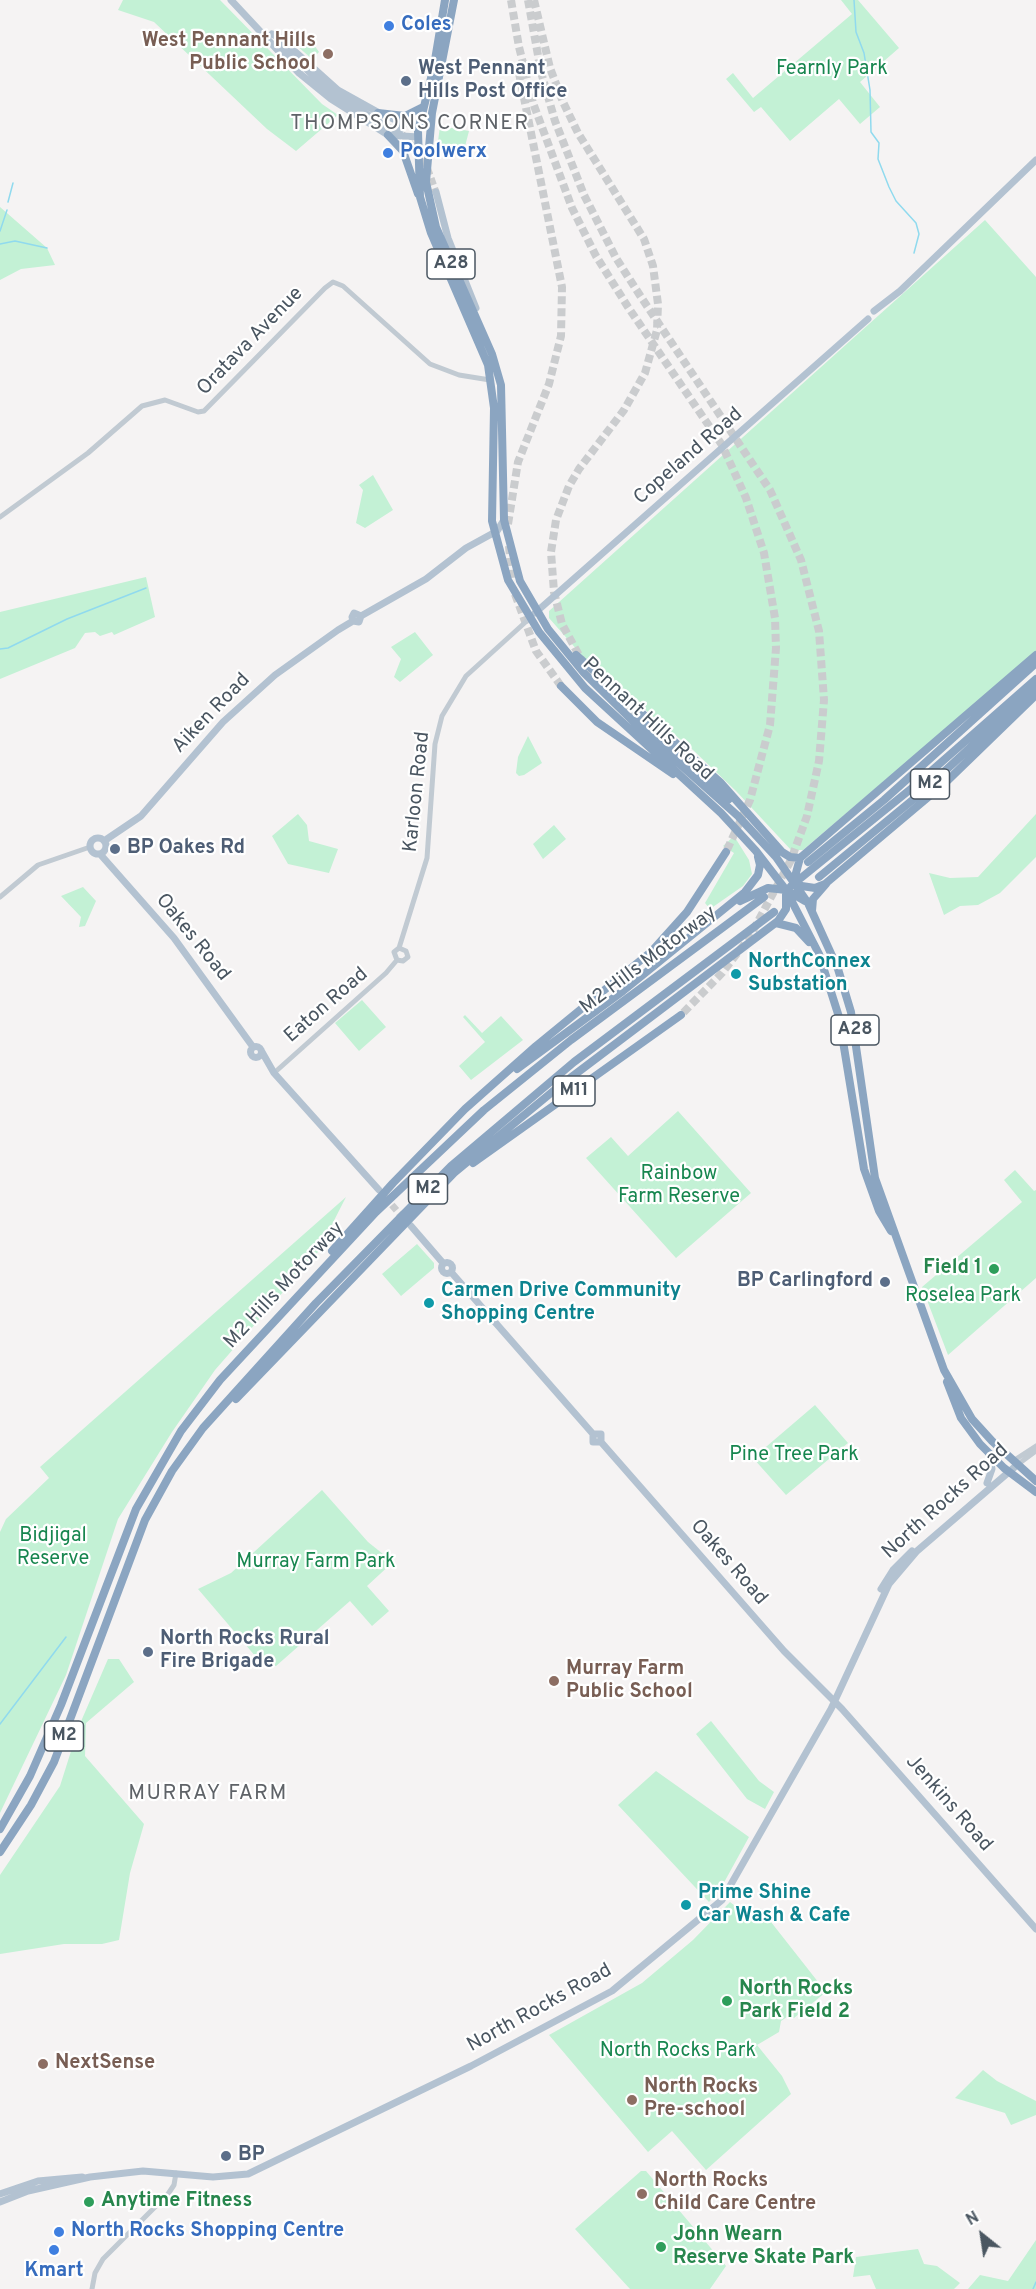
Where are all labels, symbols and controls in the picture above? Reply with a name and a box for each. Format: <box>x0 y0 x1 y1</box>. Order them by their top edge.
place label: Coles <box>401 14 452 38</box>
marker: Coles <box>382 19 396 33</box>
place label: West Pennant Hills Public School <box>142 30 316 77</box>
marker: West Pennant Hills Public School <box>321 47 335 61</box>
place label: West Pennant Hills Post Office <box>418 58 567 105</box>
park label: Fearnly Park <box>776 58 888 82</box>
marker: West Pennant Hills Post Office <box>399 74 413 88</box>
district label: THOMPSONS CORNER <box>290 112 530 138</box>
place label: Poolwerx <box>400 141 487 165</box>
marker: Poolwerx <box>381 146 395 160</box>
road number: A28 <box>427 249 475 279</box>
street label: Oratava Avenue <box>193 283 309 401</box>
street label: Copeland Road <box>630 403 748 511</box>
street label: Pennant Hills Road <box>576 653 718 787</box>
street label: Aiken Road <box>168 669 256 759</box>
street label: Karloon Road <box>400 730 436 854</box>
road number: M2 <box>910 769 950 799</box>
place label: BP Oakes Rd <box>127 837 245 861</box>
marker: BP Oakes Rd <box>108 842 122 856</box>
street label: Oakes Road <box>149 889 235 987</box>
street label: M2 Hills Motorway <box>576 902 722 1020</box>
place label: NorthConnex Substation <box>748 951 871 998</box>
street label: Eaton Road <box>280 963 374 1049</box>
marker: NorthConnex Substation <box>729 967 743 981</box>
road number: A28 <box>831 1015 879 1045</box>
road number: M11 <box>553 1076 595 1106</box>
park label: Rainbow Farm Reserve <box>618 1163 740 1210</box>
road number: M2 <box>408 1174 448 1204</box>
street label: M2 Hills Motorway <box>220 1217 350 1355</box>
place label: Field 1 <box>923 1257 982 1281</box>
marker: Field 1 <box>987 1262 1001 1276</box>
place label: BP Carlingford <box>737 1270 873 1294</box>
marker: BP Carlingford <box>878 1275 892 1289</box>
place label: Carmen Drive Community Shopping Centre <box>441 1280 681 1327</box>
park label: Roselea Park <box>905 1285 1021 1309</box>
marker: Carmen Drive Community Shopping Centre <box>422 1296 436 1310</box>
street label: North Rocks Road <box>878 1439 1014 1565</box>
park label: Pine Tree Park <box>729 1444 859 1468</box>
street label: Oakes Road <box>684 1515 772 1611</box>
park label: Bidjigal Reserve <box>17 1525 89 1572</box>
park label: Murray Farm Park <box>236 1551 396 1575</box>
place label: North Rocks Rural Fire Brigade <box>160 1628 330 1675</box>
marker: North Rocks Rural Fire Brigade <box>141 1645 155 1659</box>
place label: Murray Farm Public School <box>566 1658 693 1705</box>
marker: Murray Farm Public School <box>547 1674 561 1688</box>
road number: M2 <box>44 1721 84 1751</box>
street label: Jenkins Road <box>899 1751 997 1857</box>
district label: MURRAY FARM <box>128 1782 288 1808</box>
place label: Prime Shine Car Wash & Cafe <box>698 1882 850 1929</box>
marker: Prime Shine Car Wash & Cafe <box>679 1898 693 1912</box>
street label: North Rocks Road <box>464 1959 616 2059</box>
place label: North Rocks Park Field 2 <box>739 1978 853 2025</box>
marker: North Rocks Park Field 2 <box>720 1994 734 2008</box>
park label: North Rocks Park <box>600 2040 756 2064</box>
place label: NextSense <box>55 2052 155 2076</box>
marker: NextSense <box>36 2057 50 2071</box>
place label: North Rocks Pre-school <box>644 2076 758 2123</box>
marker: North Rocks Pre-school <box>625 2093 639 2107</box>
place label: BP <box>238 2144 264 2168</box>
marker: BP <box>219 2149 233 2163</box>
place label: North Rocks Child Care Centre <box>654 2170 816 2217</box>
marker: North Rocks Child Care Centre <box>635 2187 649 2201</box>
place label: Anytime Fitness <box>101 2190 252 2214</box>
marker: Anytime Fitness <box>82 2195 96 2209</box>
north arrow <box>952 2205 1012 2265</box>
text: N <box>963 2208 983 2231</box>
place label: North Rocks Shopping Centre <box>71 2220 344 2244</box>
place label: John Wearn Reserve Skate Park <box>673 2224 854 2271</box>
marker: North Rocks Shopping Centre <box>52 2225 66 2239</box>
marker: John Wearn Reserve Skate Park <box>654 2240 668 2254</box>
marker: Kmart <box>47 2243 61 2257</box>
place label: Kmart <box>24 2260 84 2284</box>

